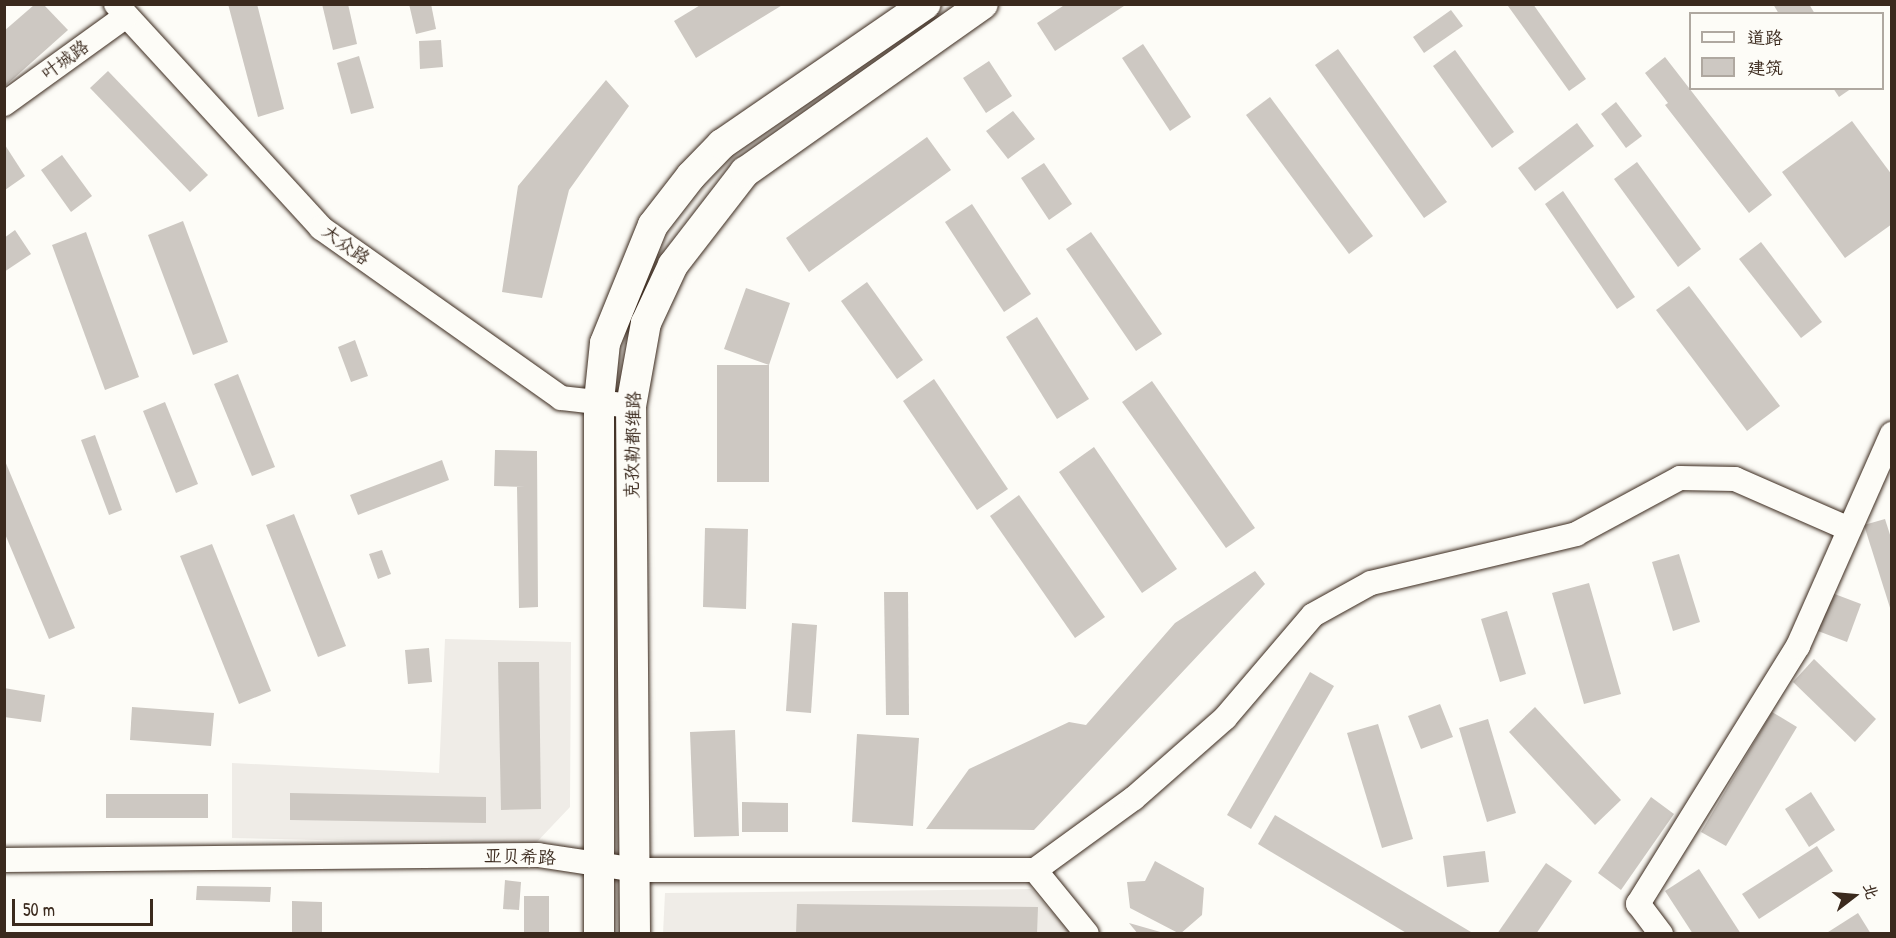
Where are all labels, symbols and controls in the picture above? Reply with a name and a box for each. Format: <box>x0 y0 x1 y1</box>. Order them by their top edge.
legend <box>1689 12 1884 90</box>
text: 道路 <box>1747 25 1783 50</box>
street label: 叶城路 <box>37 35 93 85</box>
text: 建筑 <box>1747 55 1783 80</box>
street label: 大众路 <box>318 220 374 270</box>
street label: 克孜勒都维路 <box>621 391 645 499</box>
street label: 亚贝希路 <box>484 845 556 869</box>
north arrow <box>1824 866 1884 926</box>
text: 北 <box>1859 880 1884 902</box>
scale bar <box>15 887 156 925</box>
text: 50 m <box>23 897 55 922</box>

